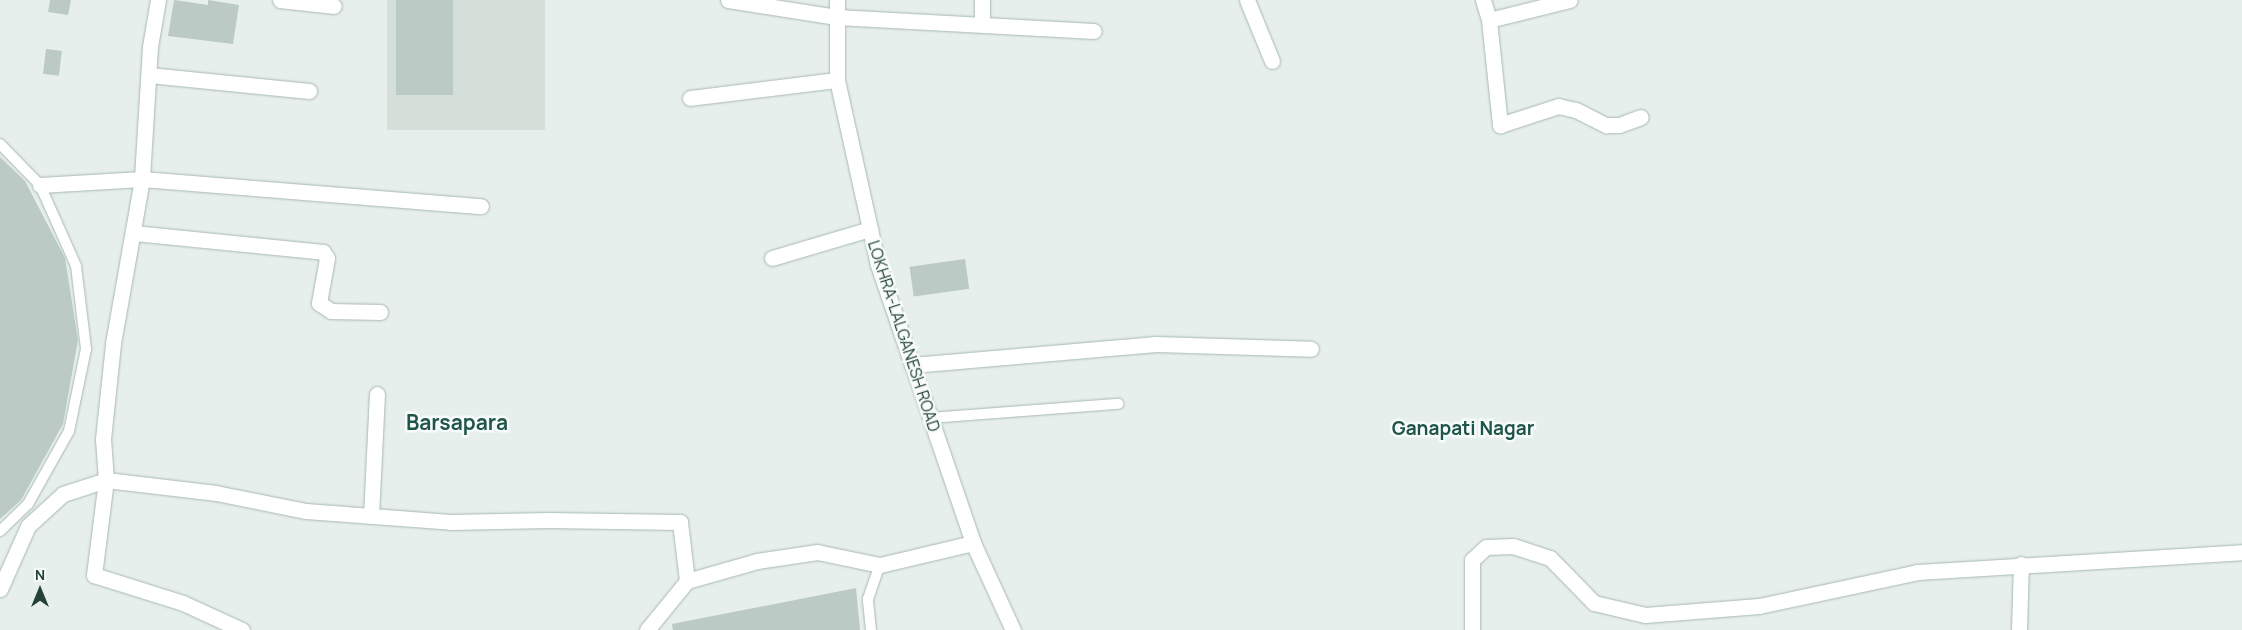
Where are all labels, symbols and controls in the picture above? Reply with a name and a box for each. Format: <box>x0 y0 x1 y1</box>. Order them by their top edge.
street label: LOKHRA-LALGANESH ROAD <box>864 238 944 434</box>
district label: Barsapara <box>406 409 508 435</box>
district label: Ganapati Nagar <box>1392 418 1534 440</box>
north arrow <box>15 565 65 615</box>
text: N <box>35 565 45 584</box>

